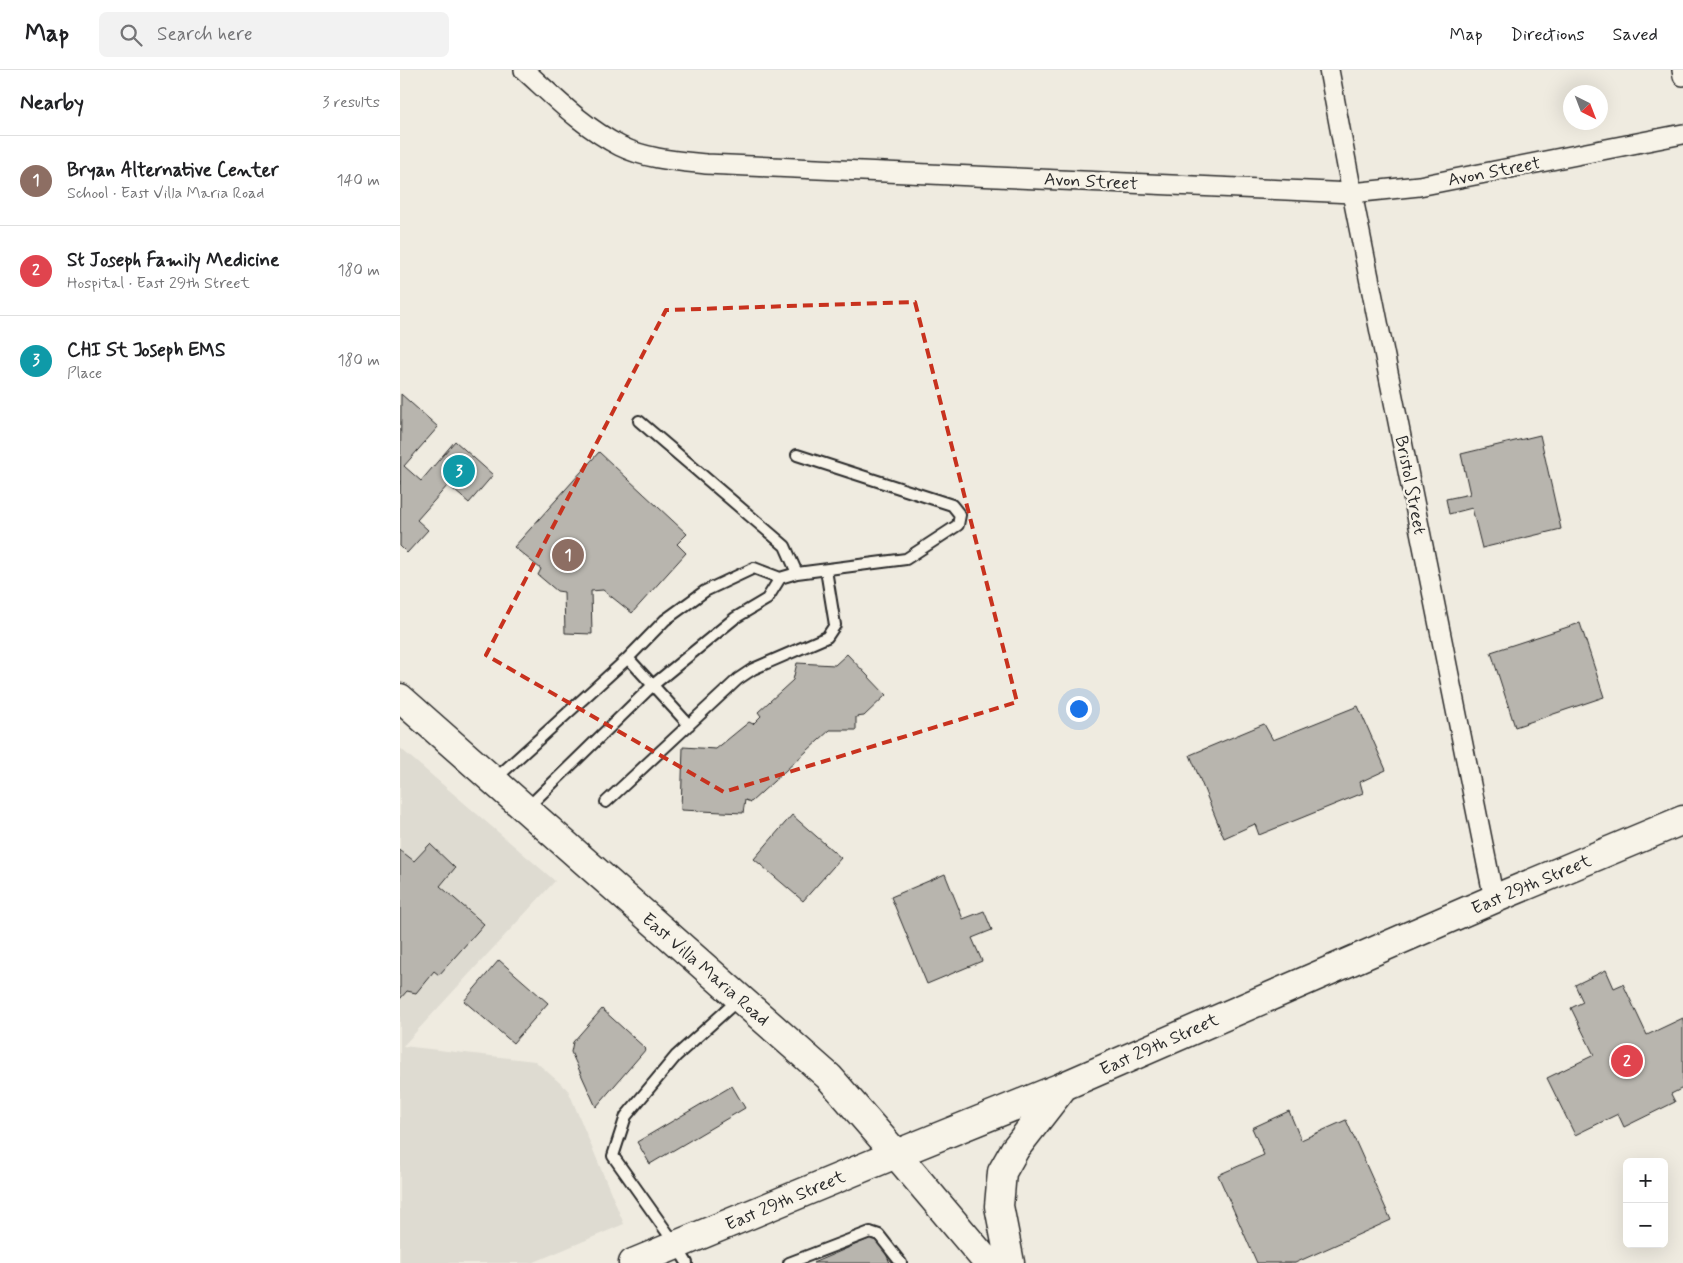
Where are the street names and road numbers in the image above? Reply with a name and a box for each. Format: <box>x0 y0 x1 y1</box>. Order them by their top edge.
street label: Avon Street <box>1446 151 1543 193</box>
street label: Avon Street <box>1043 168 1139 196</box>
street label: Bristol Street <box>1389 434 1431 537</box>
street label: East 29th Street <box>1468 849 1595 921</box>
street label: East Villa Maria Road <box>637 908 774 1032</box>
street label: East 29th Street <box>1096 1008 1223 1082</box>
street label: East 29th Street <box>722 1165 849 1237</box>

